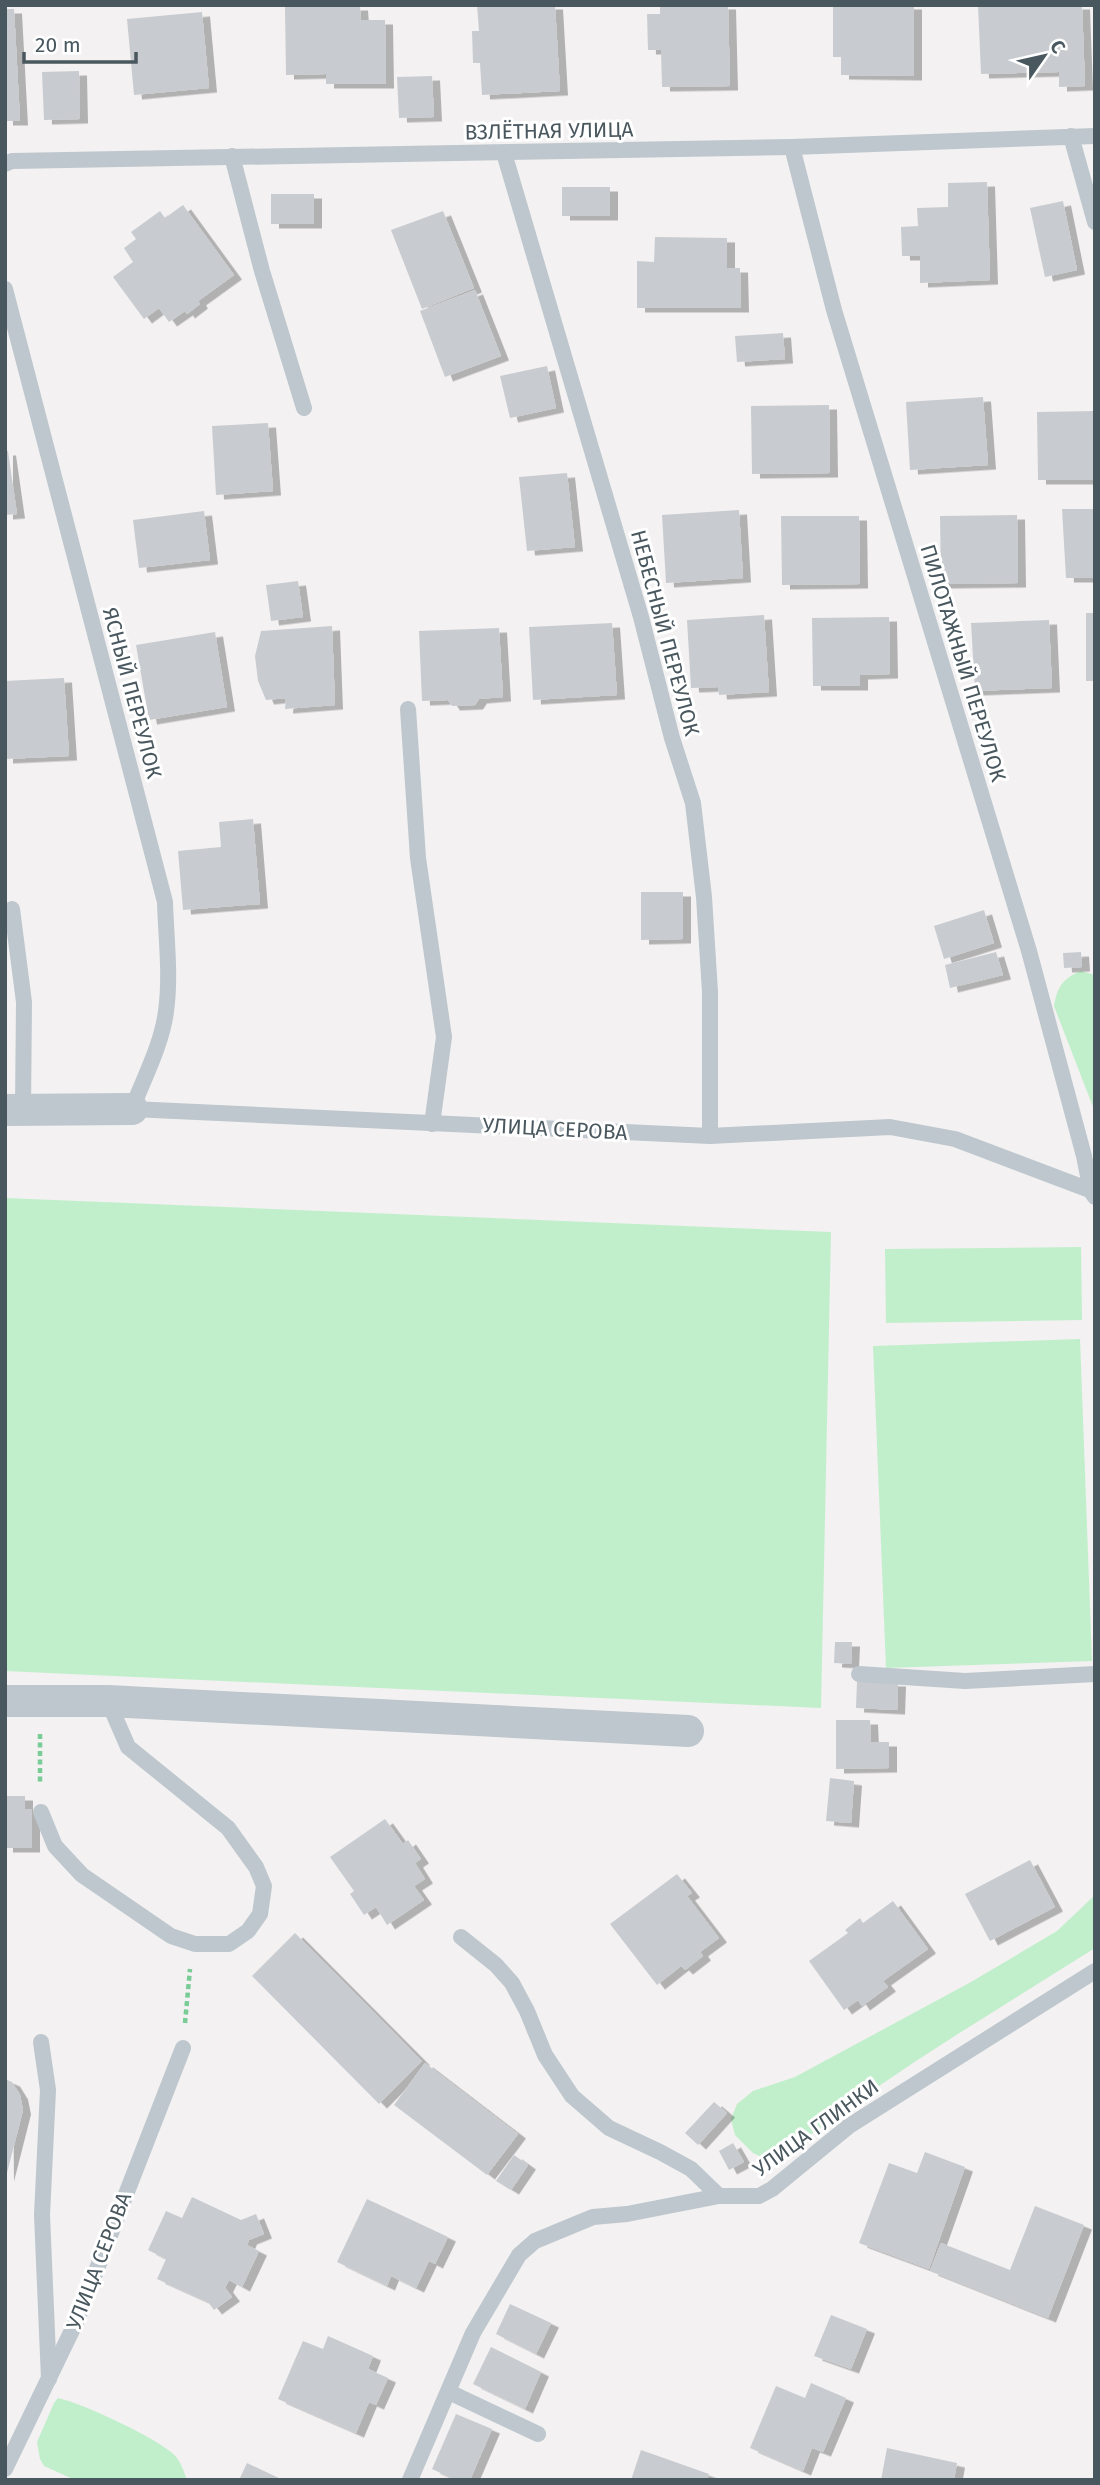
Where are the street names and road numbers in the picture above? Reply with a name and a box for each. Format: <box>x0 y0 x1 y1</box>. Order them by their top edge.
street label: ВЗЛЁТНАЯ УЛИЦА <box>464 117 634 145</box>
street label: НЕБЕСНЫЙ ПЕРЕУЛОК <box>625 527 705 739</box>
street label: ПИЛОТАЖНЫЙ ПЕРЕУЛОК <box>914 541 1012 786</box>
street label: ЯСНЫЙ ПЕРЕУЛОК <box>97 604 168 782</box>
street label: УЛИЦА СЕРОВА <box>482 1112 628 1146</box>
street label: УЛИЦА ГЛИНКИ <box>748 2074 884 2182</box>
street label: УЛИЦА СЕРОВА <box>61 2189 137 2333</box>

